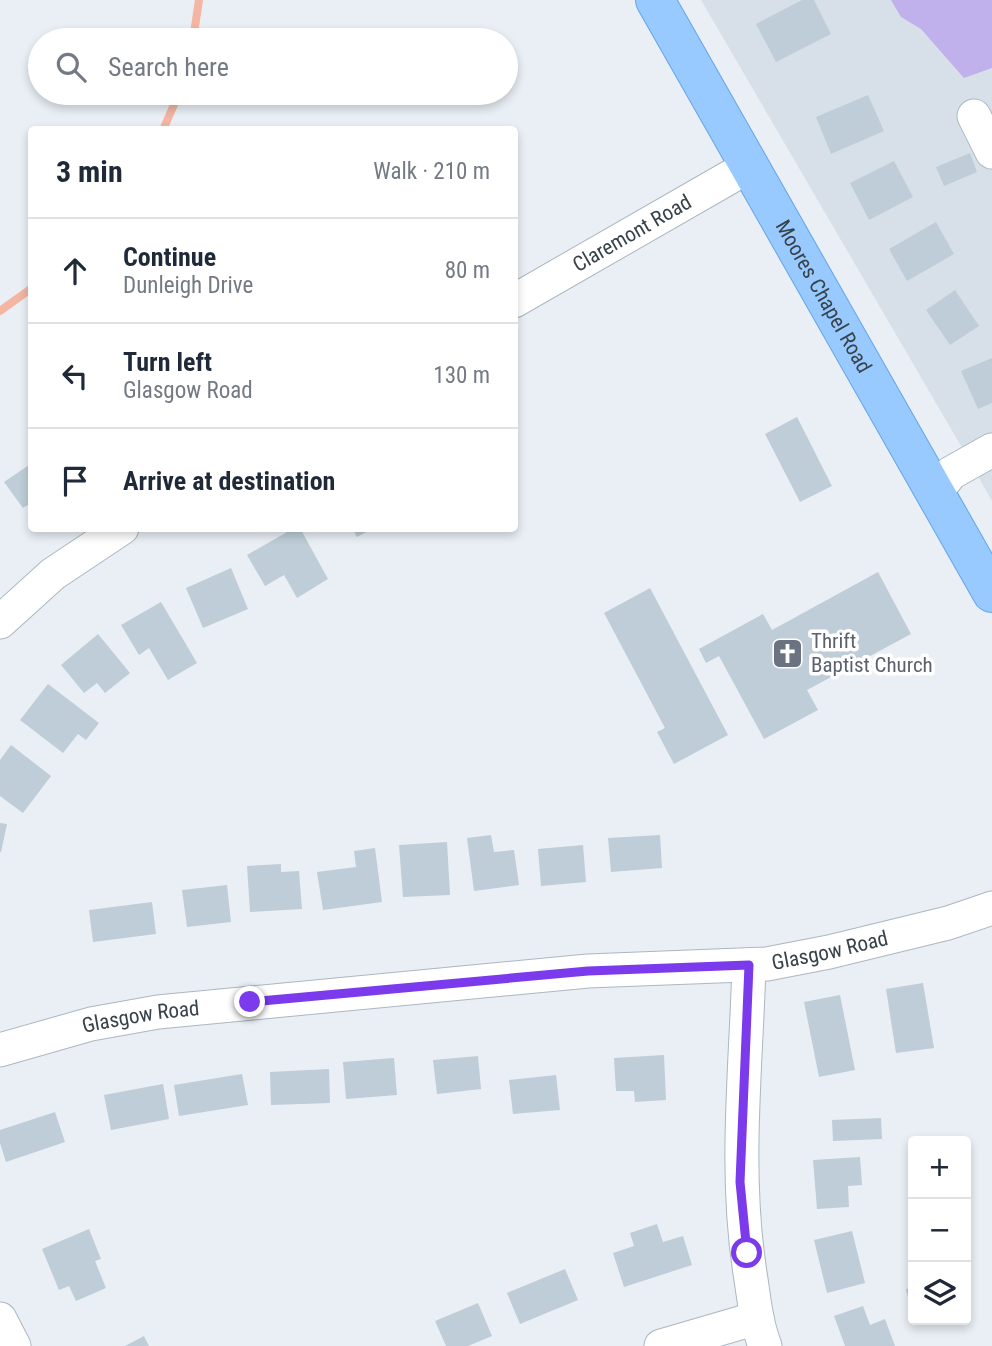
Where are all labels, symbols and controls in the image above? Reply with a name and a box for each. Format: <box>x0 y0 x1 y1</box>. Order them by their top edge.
search box <box>28 28 518 105</box>
icon: search <box>52 48 90 86</box>
text: Search here <box>108 52 229 82</box>
text: 3 min <box>56 154 123 189</box>
text: Walk · 210 m <box>373 158 490 185</box>
street label: Claremont Road <box>568 190 695 277</box>
street label: Moores Chapel Road <box>771 216 876 377</box>
text: Continue <box>123 242 216 272</box>
icon: ahead <box>56 252 94 290</box>
text: 80 m <box>445 257 490 284</box>
text: Dunleigh Drive <box>123 272 253 299</box>
text: Turn left <box>123 347 212 377</box>
icon: left <box>56 357 94 395</box>
text: 130 m <box>433 362 490 389</box>
text: Glasgow Road <box>123 377 253 404</box>
icon: arrive <box>56 462 94 500</box>
text: Arrive at destination <box>123 466 335 496</box>
place label: Thrift Baptist Church <box>811 629 933 677</box>
church icon: Thrift Baptist Church <box>771 636 805 670</box>
street label: Glasgow Road <box>770 926 890 975</box>
route end <box>234 986 265 1017</box>
street label: Glasgow Road <box>79 996 200 1038</box>
map controls <box>908 1136 971 1325</box>
button: + <box>908 1136 971 1199</box>
button: − <box>908 1199 971 1262</box>
route start <box>731 1237 762 1268</box>
button: layers <box>908 1262 971 1325</box>

